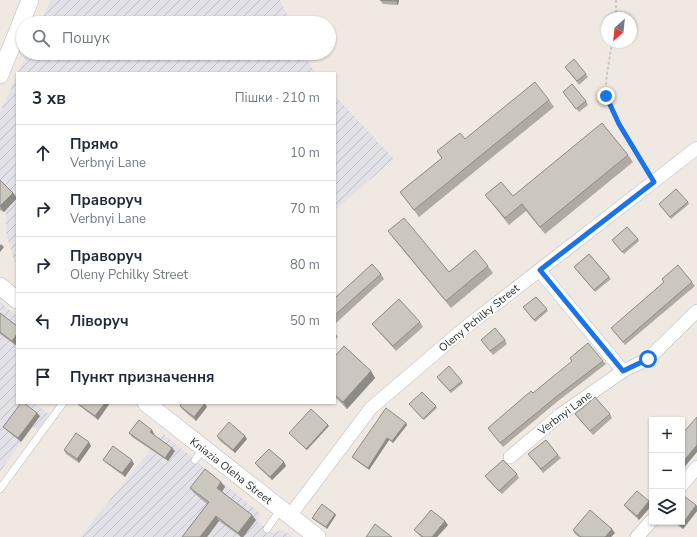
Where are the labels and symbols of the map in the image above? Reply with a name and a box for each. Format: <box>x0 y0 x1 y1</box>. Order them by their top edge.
north arrow <box>601 12 637 48</box>
route end <box>597 87 615 105</box>
street label: Oleny Pchilky Street <box>435 281 523 355</box>
route start <box>639 350 657 368</box>
street label: Verbnyi Lane <box>534 388 595 439</box>
street label: Kniazia Oleha Street <box>187 434 275 508</box>

